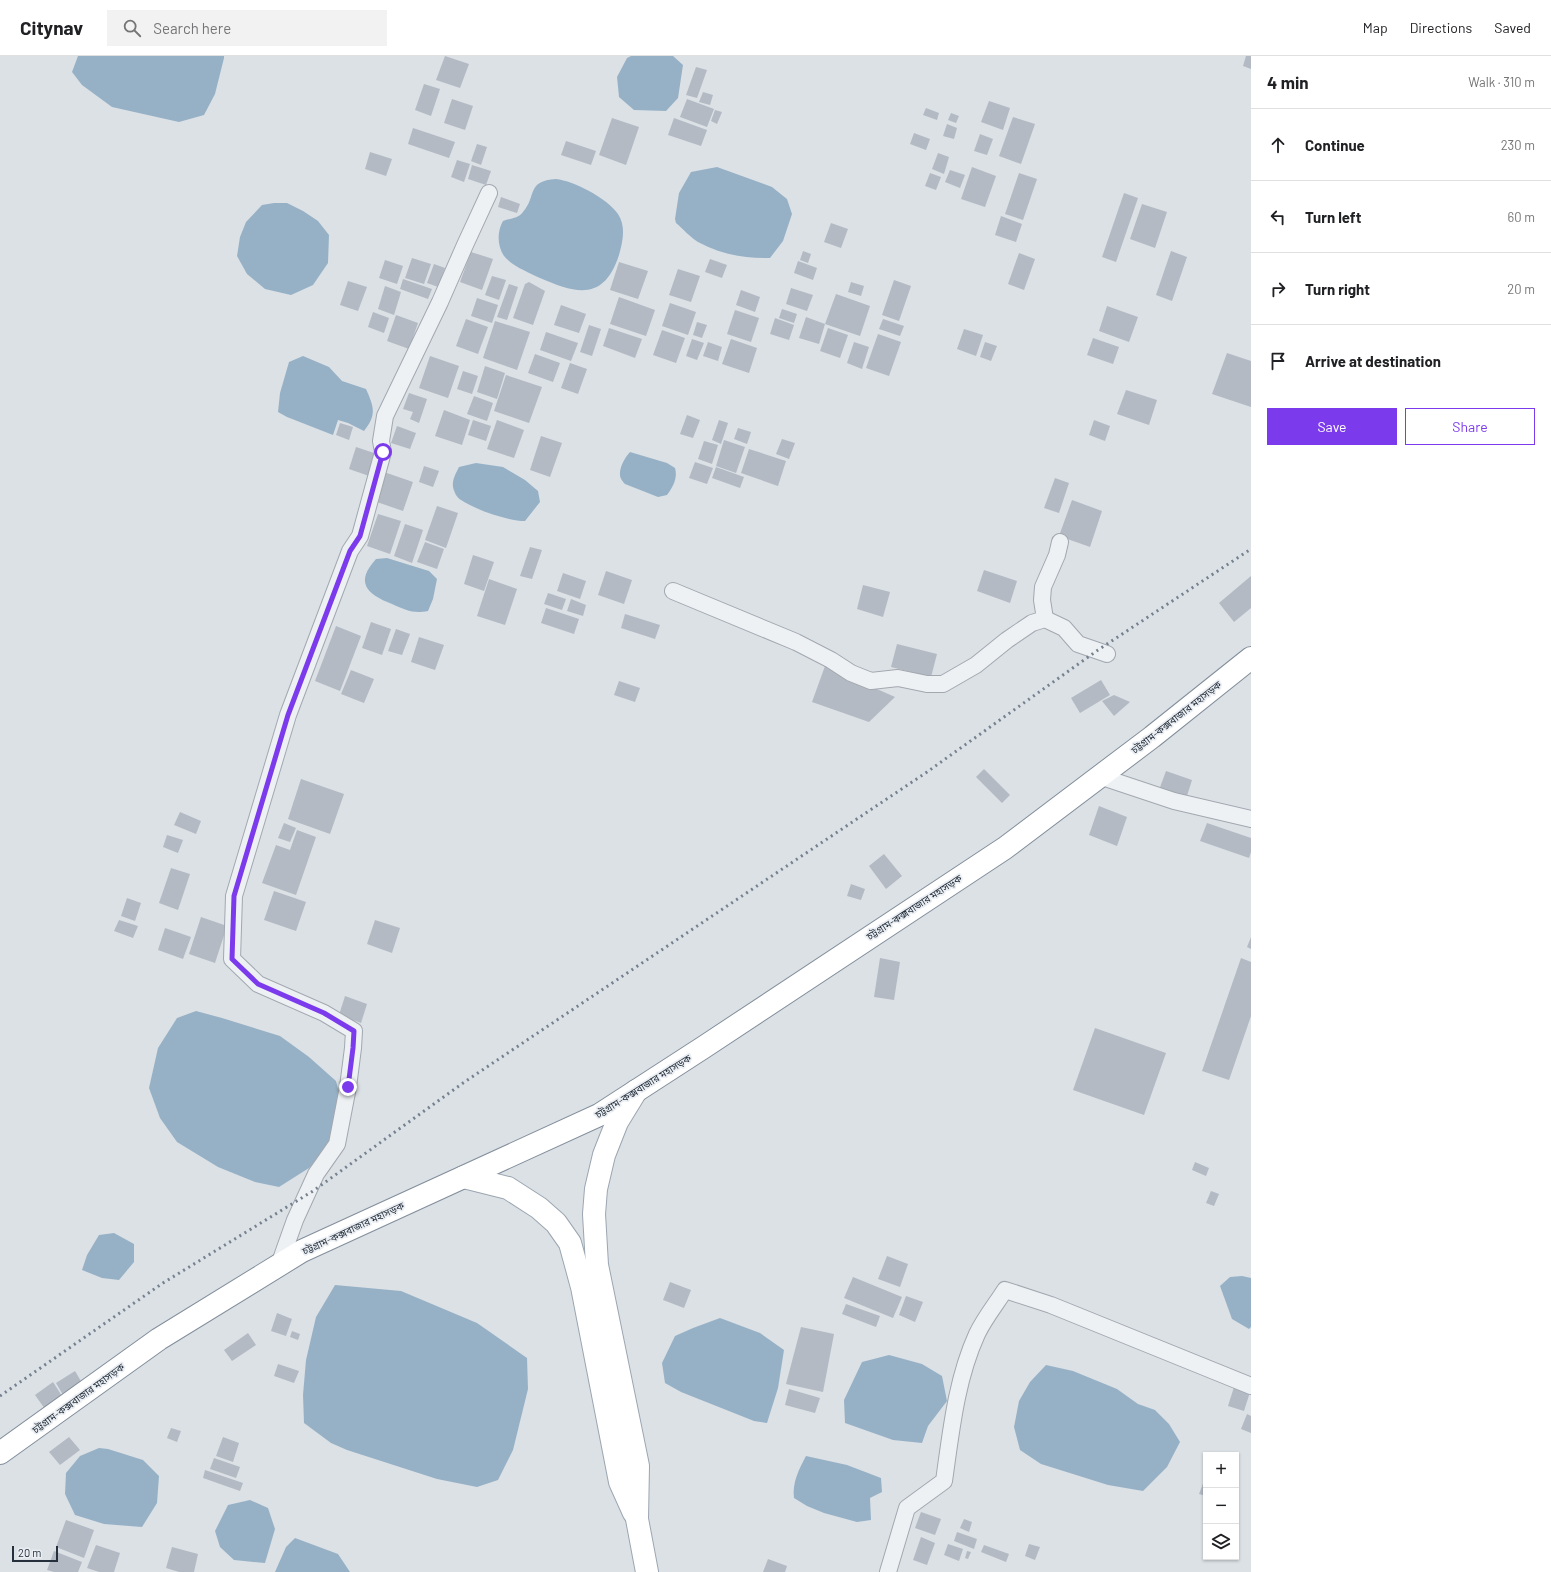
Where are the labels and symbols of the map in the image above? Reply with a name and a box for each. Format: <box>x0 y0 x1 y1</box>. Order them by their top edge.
route start <box>374 443 392 461</box>
street label: চট্টগ্রাম-কক্সবাজার মহাসড়ক <box>1128 678 1224 757</box>
street label: চট্টগ্রাম-কক্সবাজার মহাসড়ক <box>863 871 965 943</box>
street label: চট্টগ্রাম-কক্সবাজার মহাসড়ক <box>592 1051 694 1121</box>
route end <box>339 1078 357 1096</box>
street label: চট্টগ্রাম-কক্সবাজার মহাসড়ক <box>299 1199 407 1257</box>
street label: চট্টগ্রাম-কক্সবাজার মহাসড়ক <box>29 1360 127 1436</box>
scale bar <box>12 1544 58 1563</box>

